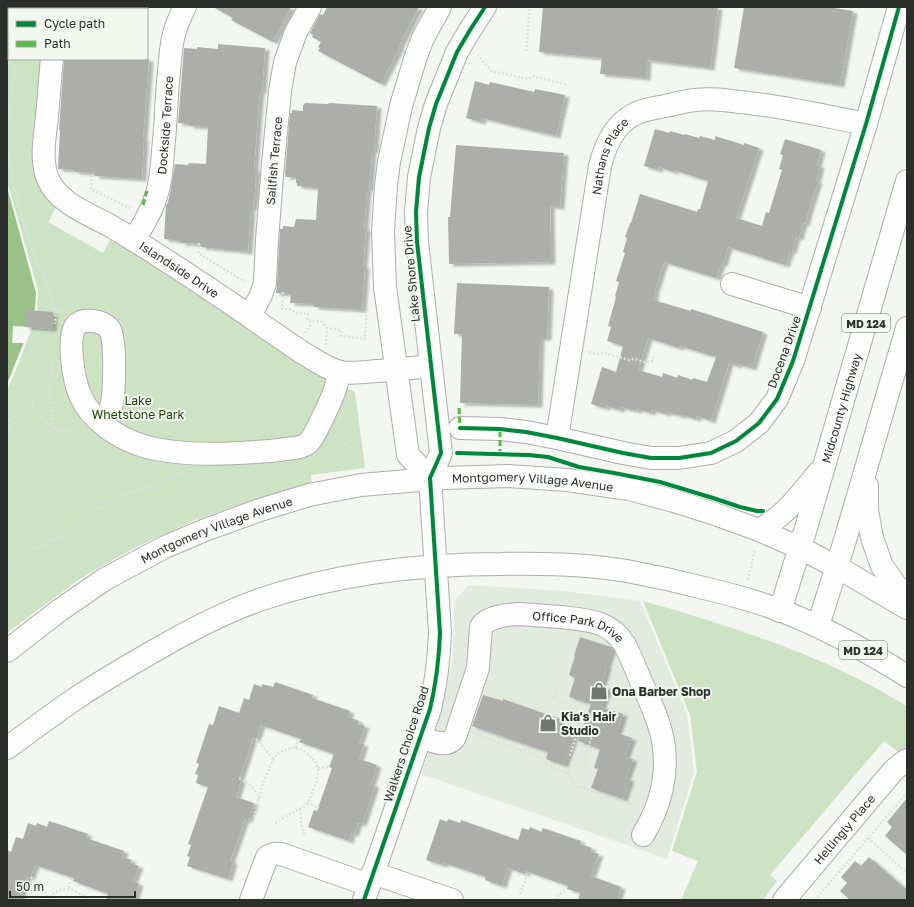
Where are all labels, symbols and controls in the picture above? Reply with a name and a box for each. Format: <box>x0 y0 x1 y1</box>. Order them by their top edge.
legend <box>8 8 148 60</box>
text: Cycle path <box>44 16 105 31</box>
text: Path <box>44 36 71 51</box>
street label: Dockside Terrace <box>154 75 176 175</box>
street label: Nathans Place <box>588 114 631 196</box>
street label: Sailfish Terrace <box>262 116 285 205</box>
street label: Lake Shore Drive <box>399 225 423 323</box>
street label: Islandside Drive <box>137 238 222 301</box>
street label: Docena Drive <box>764 314 804 390</box>
road number: MD 124 <box>842 314 890 332</box>
street label: Midcounty Highway <box>818 351 864 465</box>
park label: Lake Whetstone Park <box>92 393 184 422</box>
street label: Montgomery Village Avenue <box>452 468 614 494</box>
street label: Montgomery Village Avenue <box>138 493 294 566</box>
street label: Office Park Drive <box>532 607 628 645</box>
road number: MD 124 <box>839 641 887 659</box>
shop icon: Ona Barber Shop <box>589 681 609 701</box>
street label: Walkers Choice Road <box>380 684 432 804</box>
place label: Ona Barber Shop <box>612 684 711 699</box>
place label: Kia's Hair Studio <box>561 709 617 738</box>
shop icon: Kia's Hair Studio <box>538 713 558 733</box>
street label: Hellingly Place <box>810 791 878 867</box>
scale bar <box>10 873 135 899</box>
text: 50 m <box>16 879 44 894</box>

